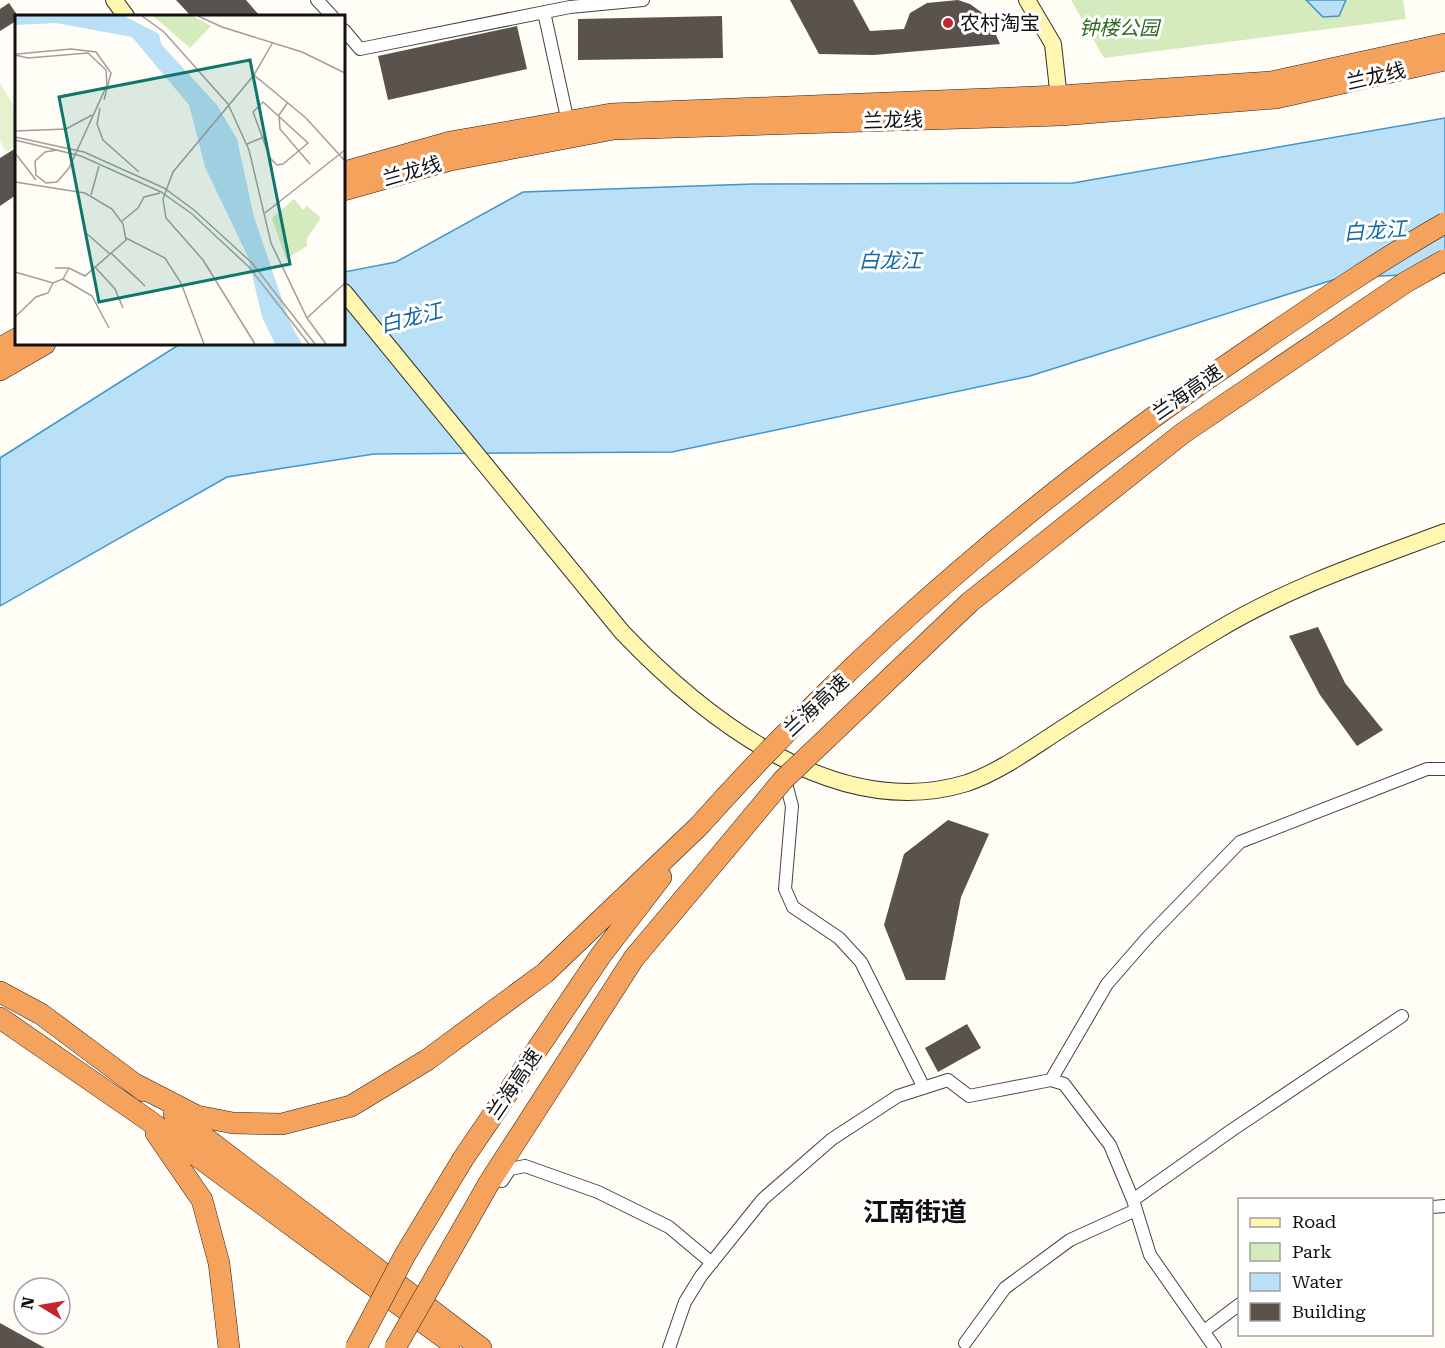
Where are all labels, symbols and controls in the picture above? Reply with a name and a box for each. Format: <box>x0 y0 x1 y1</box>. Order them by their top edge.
place label: 农村淘宝 <box>960 11 1040 35</box>
inset map <box>15 15 345 345</box>
marker: 农村淘宝 <box>941 16 955 30</box>
park label: 钟楼公园 <box>1079 16 1162 40</box>
street label: 兰龙线 <box>1344 58 1408 94</box>
street label: 兰龙线 <box>863 107 923 133</box>
street label: 兰龙线 <box>380 151 444 191</box>
water label: 白龙江 <box>1343 217 1409 245</box>
water label: 白龙江 <box>859 249 923 273</box>
water label: 白龙江 <box>378 298 446 337</box>
street label: 兰海高速 <box>1147 359 1227 425</box>
street label: 兰海高速 <box>779 669 853 741</box>
street label: 兰海高速 <box>482 1044 546 1124</box>
district label: 江南街道 <box>863 1197 967 1227</box>
legend <box>1238 1198 1433 1336</box>
text: Road <box>1292 1211 1337 1232</box>
text: Park <box>1292 1241 1332 1262</box>
text: Water <box>1292 1271 1343 1292</box>
north arrow <box>12 1276 72 1336</box>
text: N <box>17 1295 38 1311</box>
text: Building <box>1292 1301 1366 1322</box>

